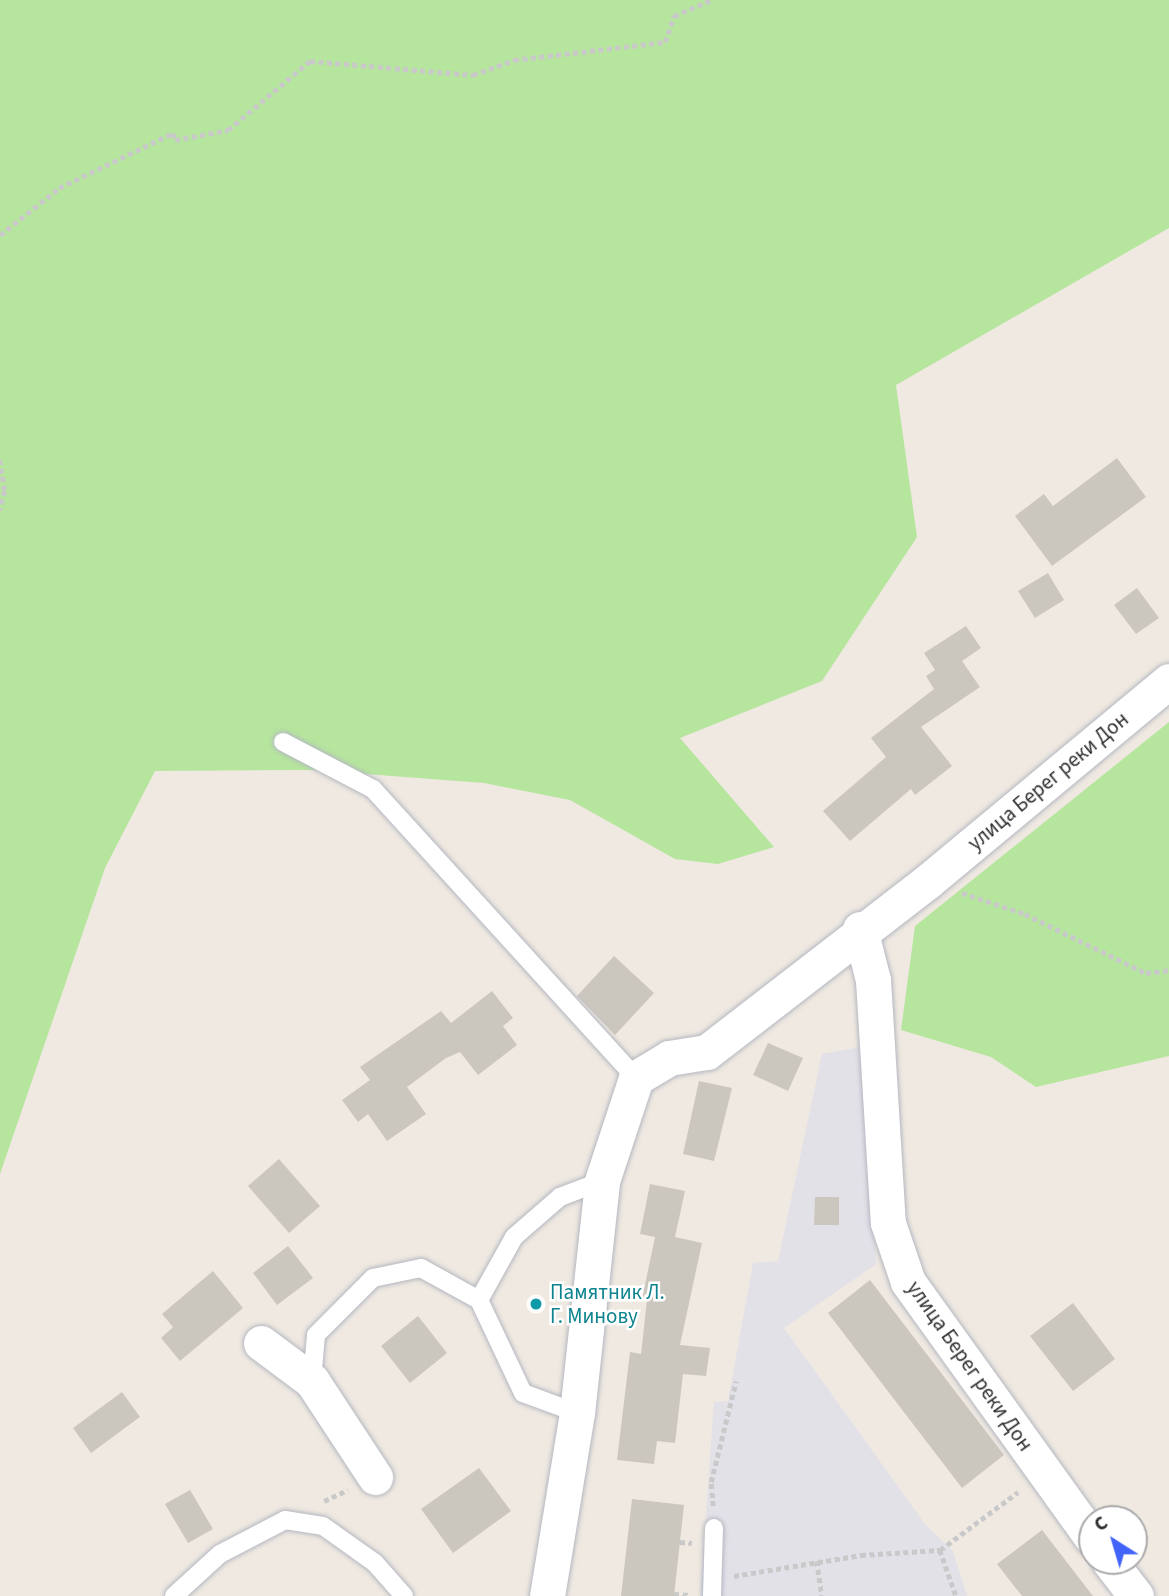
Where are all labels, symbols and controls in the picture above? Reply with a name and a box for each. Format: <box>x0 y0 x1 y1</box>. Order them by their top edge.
street label: улица Берег реки Дон <box>963 706 1133 856</box>
street label: улица Берег реки Дон <box>902 1276 1038 1456</box>
place label: Памятник Л. Г. Минову <box>550 1279 665 1329</box>
marker: Памятник Л. Г. Минову <box>528 1296 544 1312</box>
north arrow <box>1078 1505 1148 1575</box>
text: С <box>1089 1510 1114 1539</box>

